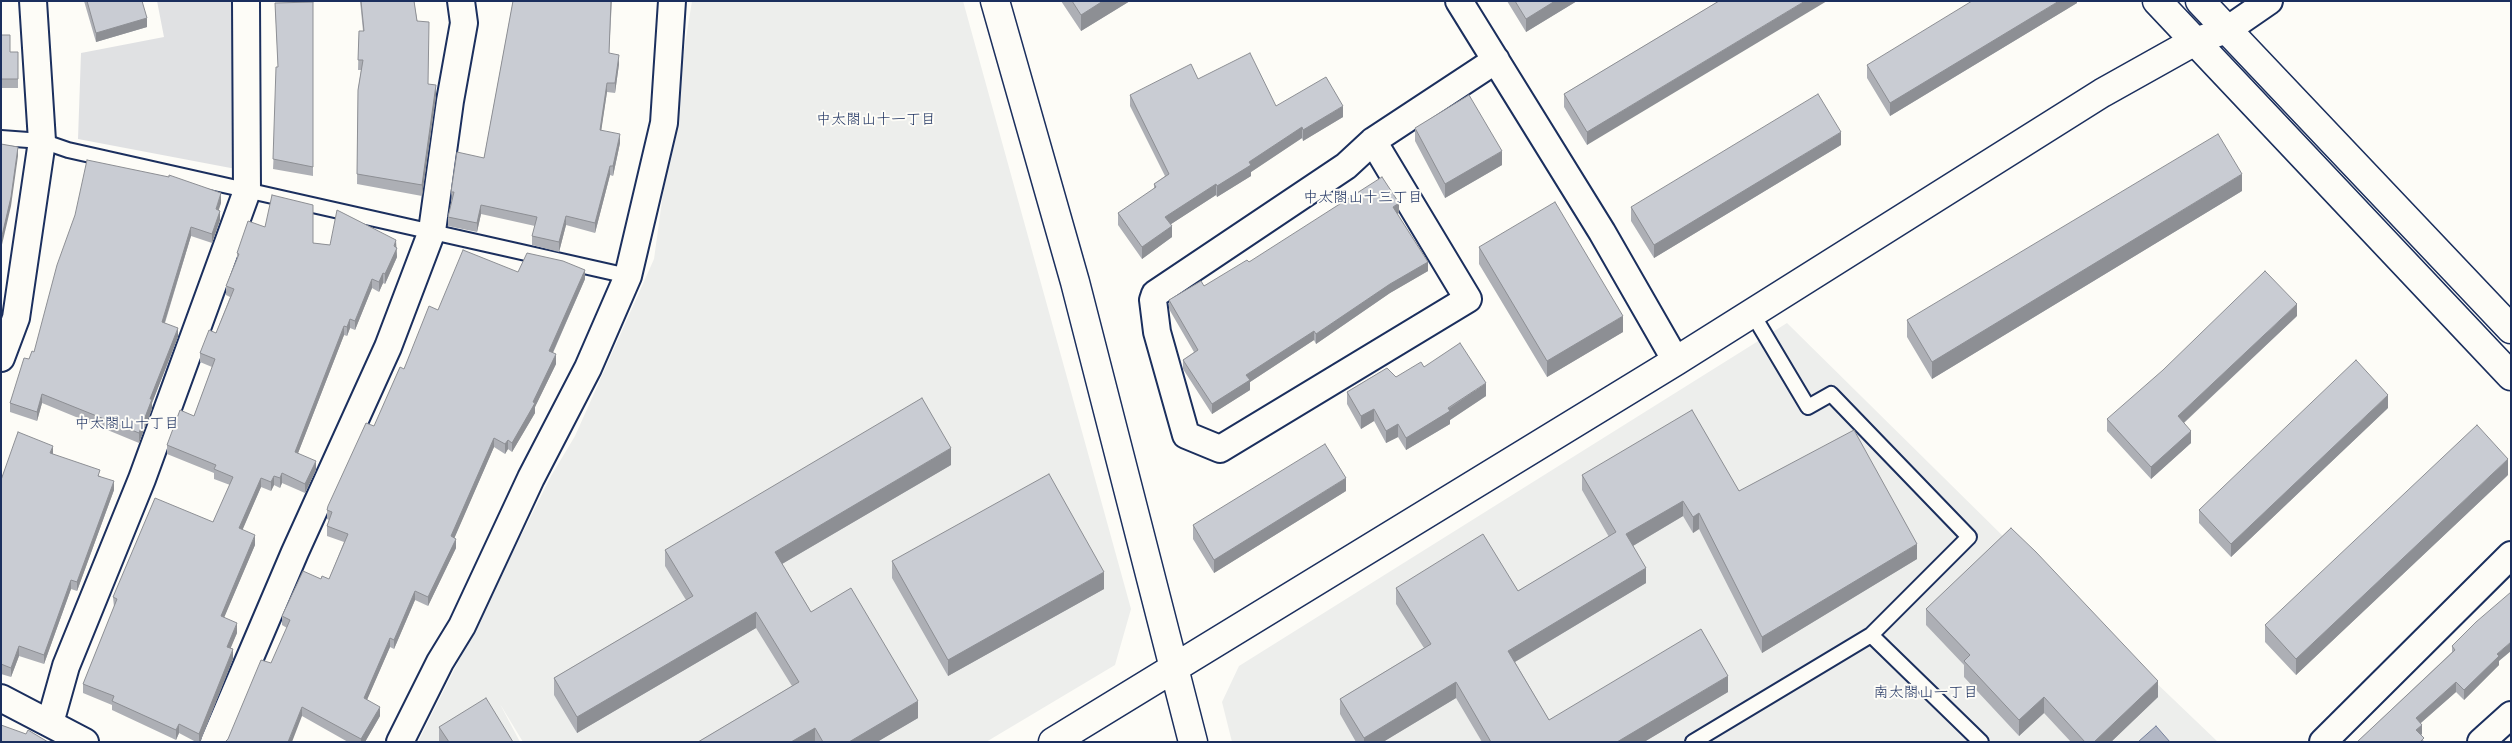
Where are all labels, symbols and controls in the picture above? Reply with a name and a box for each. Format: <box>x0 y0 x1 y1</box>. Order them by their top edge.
district label: 中太閤山十一丁目 <box>816 111 936 129</box>
district label: 中太閤山十三丁目 <box>1303 189 1423 207</box>
district label: 中太閤山十丁目 <box>75 415 179 433</box>
district label: 南太閤山一丁目 <box>1874 684 1978 702</box>

